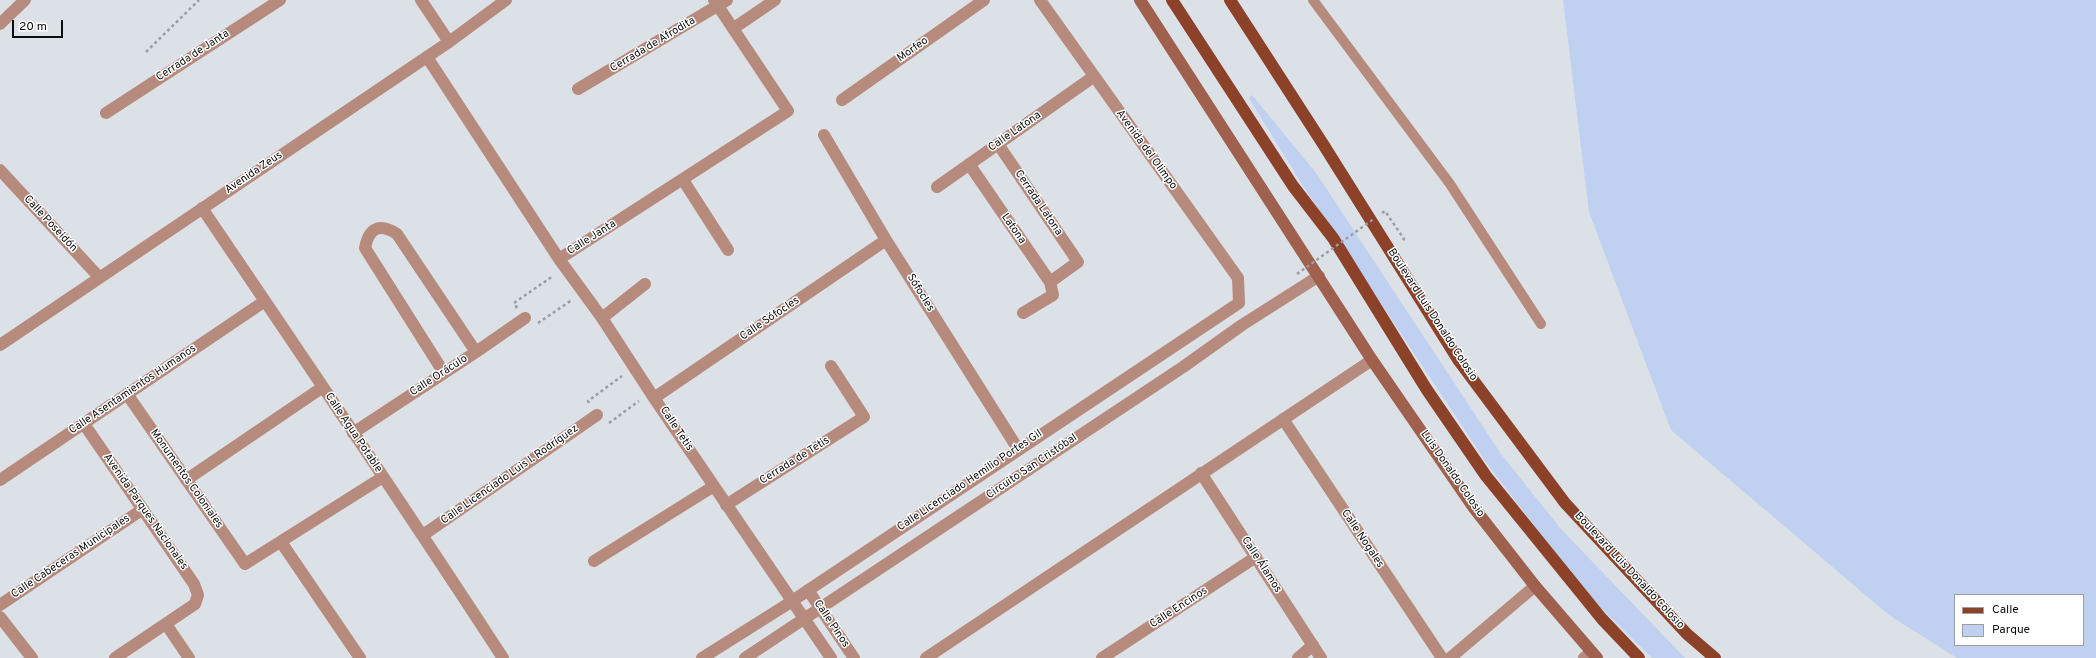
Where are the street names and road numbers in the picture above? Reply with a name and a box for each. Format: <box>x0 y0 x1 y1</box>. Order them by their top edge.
street label: Cerrada de Afrodita <box>608 14 698 76</box>
street label: Cerrada de Janta <box>154 27 232 85</box>
street label: Morfeo <box>895 35 931 65</box>
street label: Avenida del Olimpo <box>1113 108 1179 192</box>
street label: Calle Latona <box>986 109 1044 155</box>
street label: Avenida Zeus <box>223 149 285 197</box>
street label: Cerrada Latona <box>1011 168 1065 238</box>
street label: Calle Poseidón <box>20 193 80 255</box>
street label: Latona <box>998 211 1028 247</box>
street label: Calle Janta <box>565 218 619 258</box>
street label: Boulevard Luis Donaldo Colosio <box>1384 246 1480 384</box>
street label: Sófocles <box>903 272 937 314</box>
street label: Calle Sófocles <box>738 294 802 344</box>
street label: Calle Asentamientos Humanos <box>67 342 199 438</box>
street label: Calle Oráculo <box>408 353 470 399</box>
street label: Calle Agua Potable <box>321 391 385 475</box>
street label: Calle Tetis <box>656 404 696 454</box>
street label: Calle Licenciado Luis I. Rodríguez <box>439 422 581 528</box>
street label: Monumentos Coloniales <box>147 427 225 531</box>
street label: Calle Licenciado Hemilio Portes Gil <box>895 427 1045 535</box>
street label: Luis Donaldo Colosio <box>1417 428 1487 520</box>
street label: Circuito San Cristóbal <box>984 432 1080 502</box>
street label: Cerrada de Tetis <box>758 434 832 488</box>
street label: Avenida Parques Nacionales <box>100 452 190 572</box>
street label: Calle Nogales <box>1338 507 1386 571</box>
street label: Boulevard Luis Donaldo Colosio <box>1571 510 1687 632</box>
street label: Calle Cabeceras Municipales <box>9 512 133 602</box>
street label: Calle Álamos <box>1238 535 1284 595</box>
street label: Calle Encinos <box>1148 585 1210 631</box>
street label: Calle Pinos <box>810 598 852 650</box>

